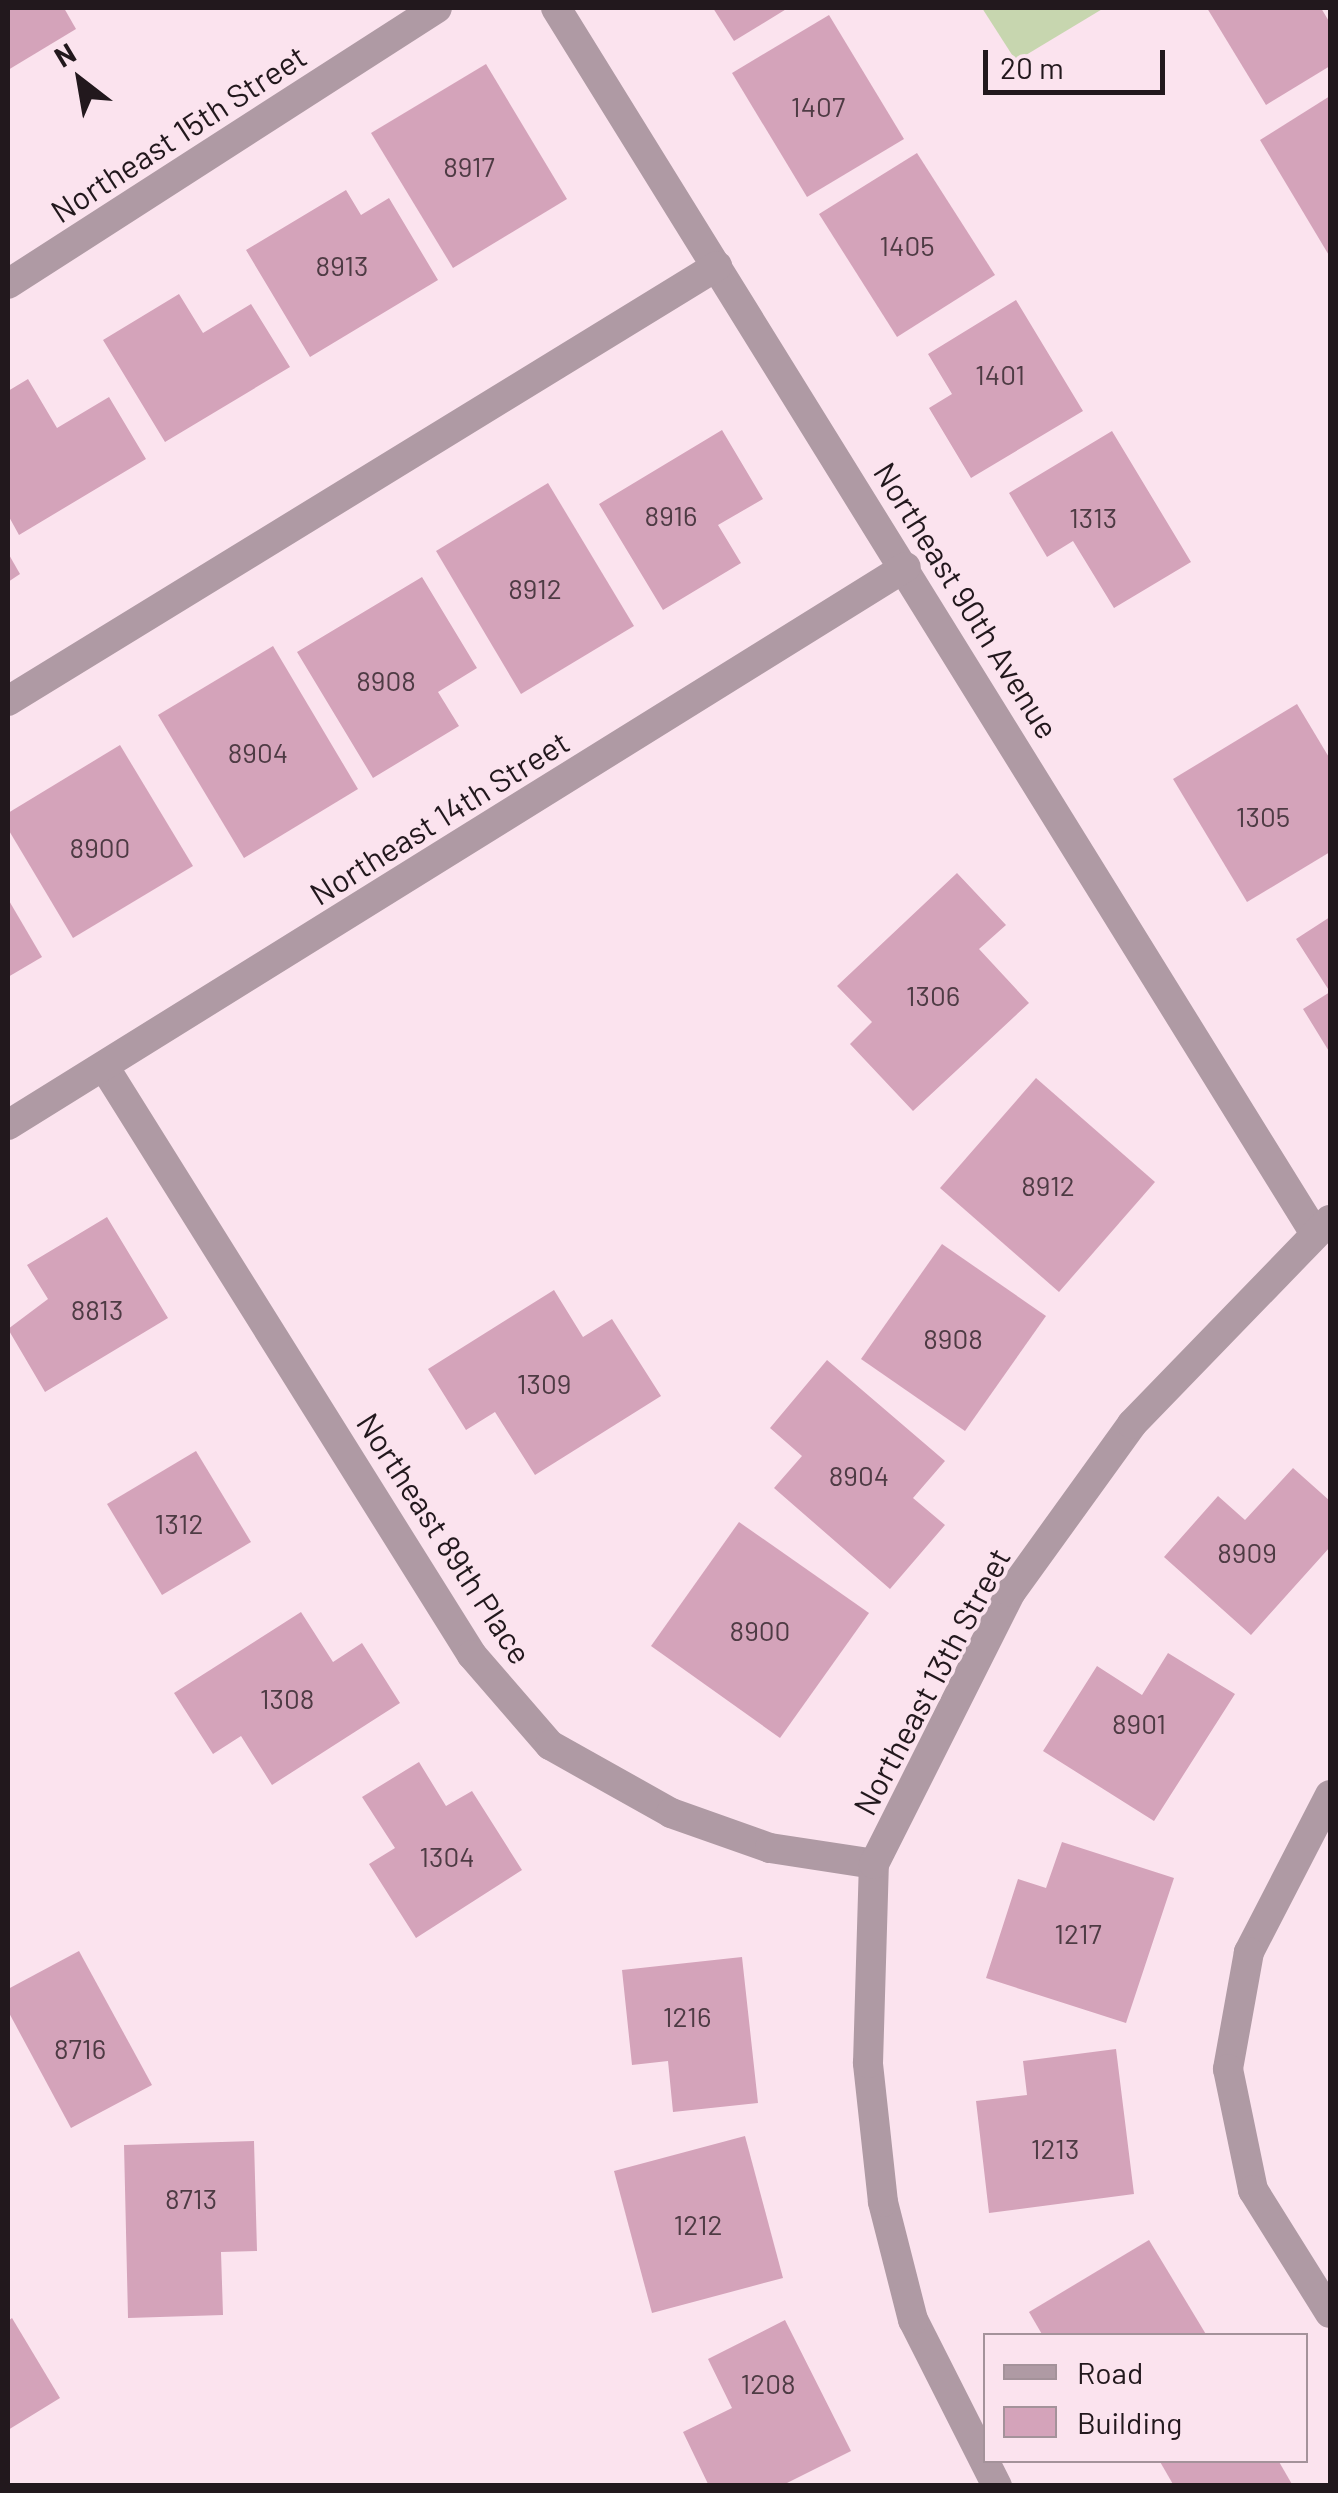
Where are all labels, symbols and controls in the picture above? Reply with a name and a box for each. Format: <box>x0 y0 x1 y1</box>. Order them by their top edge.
north arrow <box>30 30 130 130</box>
scale bar <box>988 30 1170 92</box>
street label: Northeast 15th Street <box>43 36 313 230</box>
text: 20 m <box>1000 49 1064 85</box>
house number: 1407 <box>791 89 845 123</box>
house number: 8917 <box>443 149 495 183</box>
house number: 1405 <box>879 228 935 262</box>
house number: 8913 <box>316 248 368 282</box>
house number: 1401 <box>975 357 1025 391</box>
street label: Northeast 90th Avenue <box>866 455 1068 745</box>
house number: 8916 <box>645 498 697 532</box>
house number: 1313 <box>1069 500 1117 534</box>
house number: 8912 <box>508 571 562 605</box>
house number: 8908 <box>356 663 416 697</box>
street label: Northeast 14th Street <box>302 722 576 912</box>
house number: 8904 <box>228 735 288 769</box>
house number: 1305 <box>1236 799 1290 833</box>
house number: 8900 <box>70 830 130 864</box>
house number: 1306 <box>906 978 960 1012</box>
house number: 8912 <box>1021 1168 1075 1202</box>
house number: 8813 <box>71 1292 123 1326</box>
house number: 8908 <box>923 1321 983 1355</box>
house number: 1309 <box>517 1366 571 1400</box>
street label: Northeast 89th Place <box>350 1405 540 1671</box>
house number: 8904 <box>829 1458 889 1492</box>
house number: 1312 <box>155 1506 203 1540</box>
house number: 8909 <box>1217 1535 1277 1569</box>
street label: Northeast 13th Street <box>844 1541 1018 1821</box>
house number: 8900 <box>730 1613 790 1647</box>
house number: 1308 <box>260 1681 314 1715</box>
house number: 8901 <box>1112 1706 1166 1740</box>
house number: 1304 <box>419 1839 475 1873</box>
house number: 1217 <box>1054 1916 1102 1950</box>
house number: 1216 <box>663 1999 711 2033</box>
house number: 8716 <box>54 2031 106 2065</box>
house number: 1213 <box>1031 2131 1079 2165</box>
house number: 8713 <box>165 2181 217 2215</box>
house number: 1212 <box>673 2207 723 2241</box>
legend <box>983 2333 1308 2463</box>
text: Road <box>1077 2354 1143 2390</box>
house number: 1208 <box>740 2366 796 2400</box>
text: Building <box>1077 2404 1182 2440</box>

